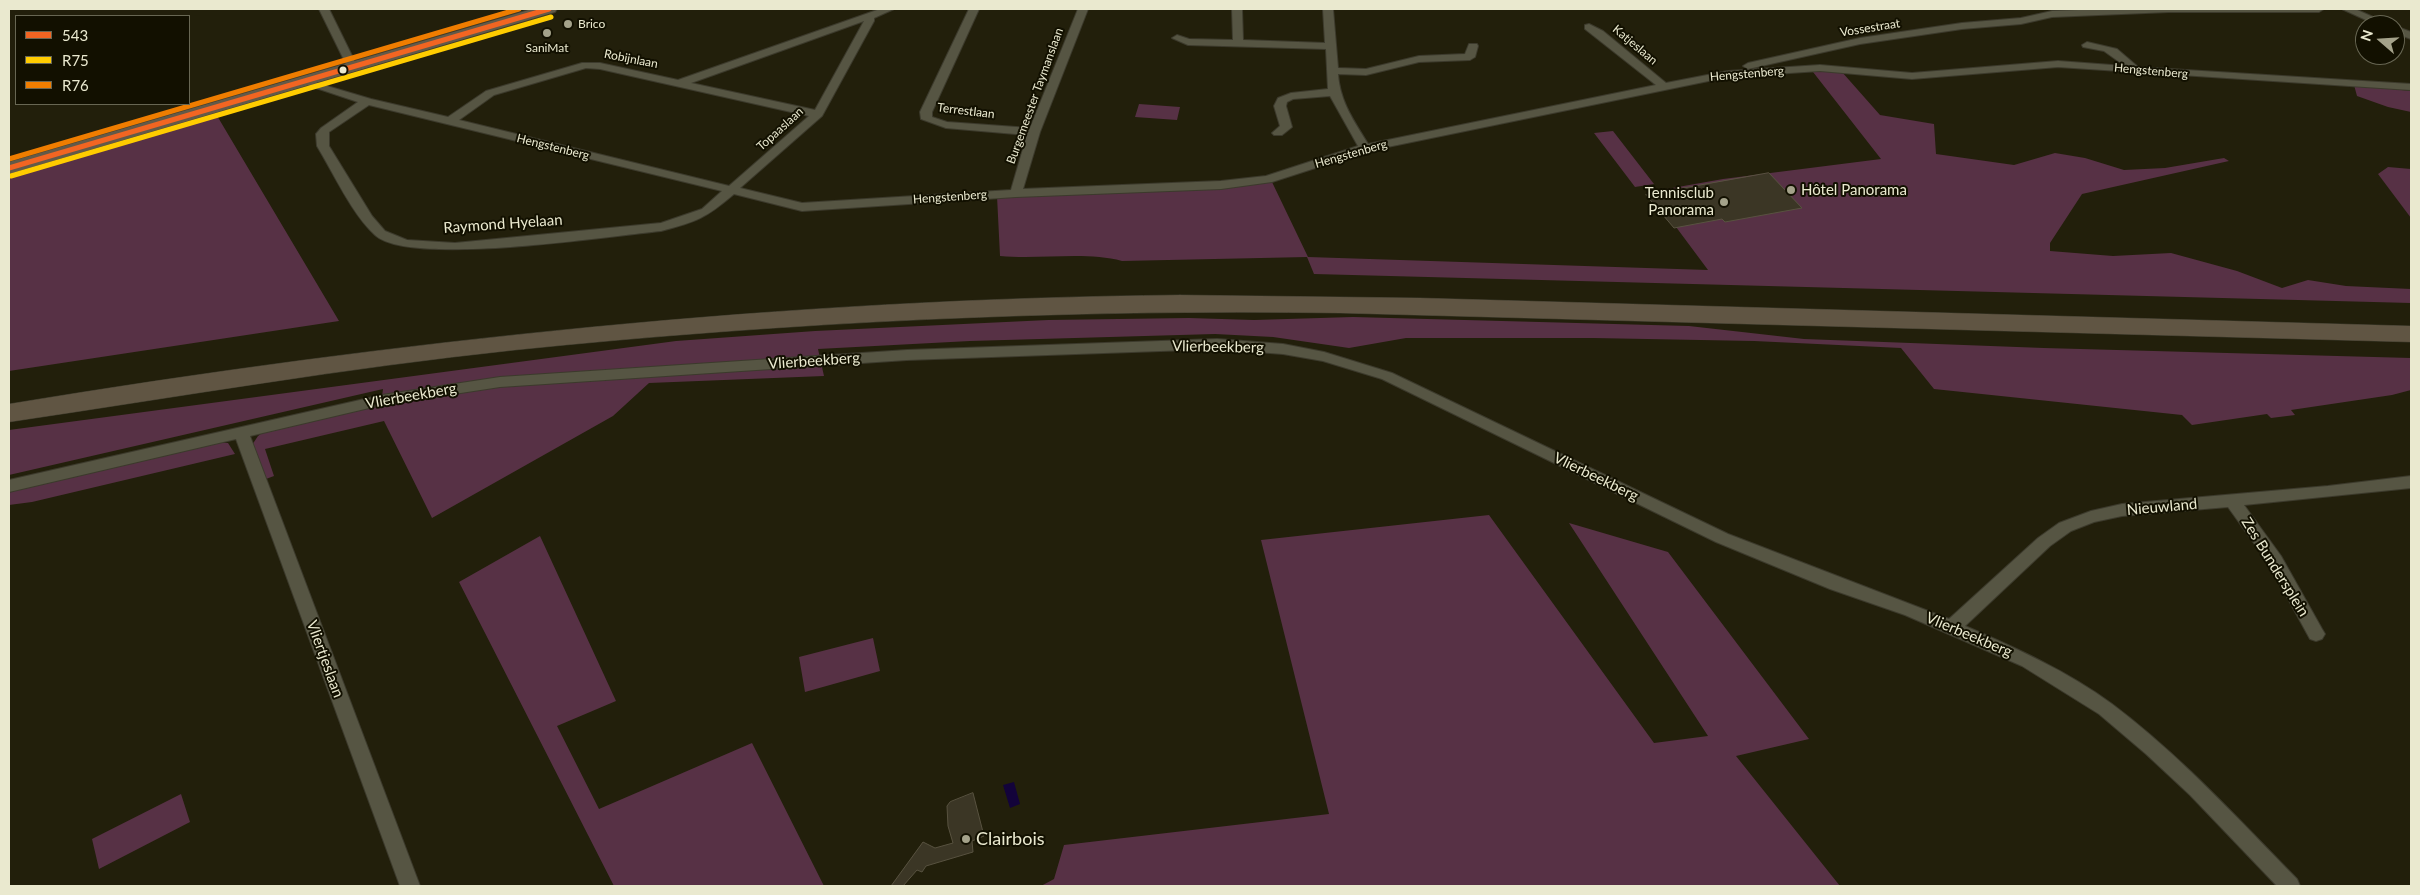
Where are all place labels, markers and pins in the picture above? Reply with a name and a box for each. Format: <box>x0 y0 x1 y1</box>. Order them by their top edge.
place label: Brico <box>578 17 605 31</box>
marker: Brico <box>562 18 574 30</box>
marker: SaniMat <box>541 27 553 39</box>
place label: SaniMat <box>525 41 569 55</box>
unlabelled marker <box>338 65 348 75</box>
place label: Hôtel Panorama <box>1801 181 1907 199</box>
place label: Tennisclub Panorama <box>1645 184 1714 219</box>
marker: Hôtel Panorama <box>1785 184 1797 196</box>
marker: Tennisclub Panorama <box>1718 196 1730 208</box>
place label: Clairbois <box>976 828 1044 850</box>
marker: Clairbois <box>960 833 972 845</box>

